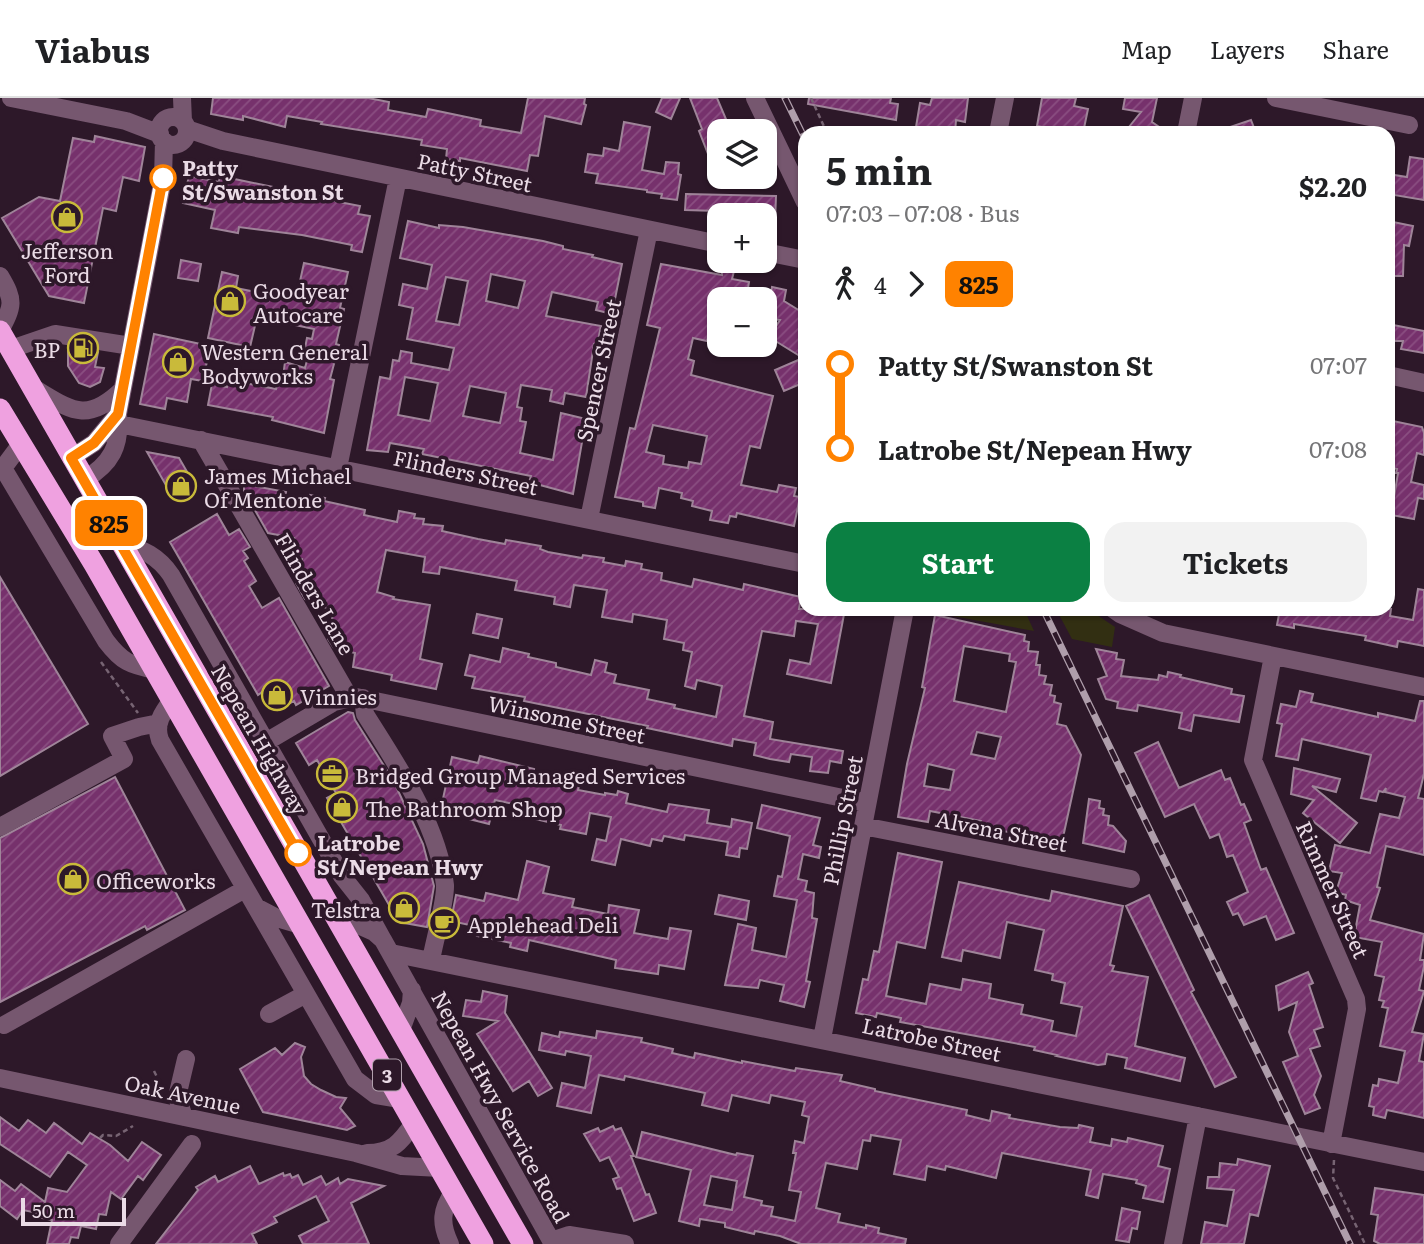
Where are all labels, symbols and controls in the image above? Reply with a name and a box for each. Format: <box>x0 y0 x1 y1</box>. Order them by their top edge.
text: Viabus <box>35 24 150 73</box>
text: Map <box>1121 31 1172 66</box>
text: Layers <box>1210 31 1284 66</box>
text: Share <box>1322 31 1389 66</box>
map controls <box>707 119 777 357</box>
button: layers <box>707 119 777 189</box>
text: 5 min <box>826 140 932 197</box>
street label: Patty Street <box>415 144 536 198</box>
place label: Patty St/Swanston St <box>182 151 344 206</box>
marker: Patty St/Swanston St <box>150 165 176 191</box>
text: $2.20 <box>1299 166 1367 205</box>
text: 07:03 – 07:08 · Bus <box>826 195 1019 229</box>
shop icon: Jefferson Ford <box>50 200 84 234</box>
button: + <box>707 203 777 273</box>
place label: Jefferson Ford <box>21 234 113 289</box>
icon: walk <box>826 265 864 303</box>
icon: forward <box>897 265 935 303</box>
text: 825 <box>959 266 999 301</box>
text: 4 <box>874 267 887 301</box>
place label: Goodyear Autocare <box>253 274 349 329</box>
shop icon: Goodyear Autocare <box>213 284 247 318</box>
button: − <box>707 287 777 357</box>
street label: Spencer Street <box>567 295 627 444</box>
fuel station icon: BP <box>66 331 100 365</box>
place label: BP <box>33 333 60 364</box>
place label: Western General Bodyworks <box>201 335 368 390</box>
shop icon: Western General Bodyworks <box>161 345 195 379</box>
text: Patty St/Swanston St <box>878 345 1153 384</box>
text: 07:07 <box>1310 347 1367 381</box>
text: Latrobe St/Nepean Hwy <box>878 429 1192 468</box>
text: 07:08 <box>1309 431 1367 465</box>
street label: Flinders Street <box>391 441 542 502</box>
place label: James Michael Of Mentone <box>204 459 351 514</box>
shop icon: James Michael Of Mentone <box>164 469 198 503</box>
line badge: 825 <box>69 500 149 546</box>
text: 825 <box>89 505 129 540</box>
button: Start <box>826 522 1090 602</box>
button: Tickets <box>1104 522 1367 602</box>
street label: Flinders Lane <box>268 526 364 660</box>
street label: Nepean Highway <box>205 658 317 821</box>
shop icon: Vinnies <box>260 678 294 712</box>
place label: Vinnies <box>300 680 377 711</box>
street label: Winsome Street <box>485 686 649 750</box>
street label: Phillip Street <box>813 752 869 888</box>
office icon: Bridged Group Managed Services <box>315 757 349 791</box>
place label: Bridged Group Managed Services <box>355 759 685 790</box>
shop icon: The Bathroom Shop <box>325 790 359 824</box>
place label: The Bathroom Shop <box>365 792 563 823</box>
street label: Alvena Street <box>933 802 1071 858</box>
street label: Rimmer Street <box>1290 815 1378 963</box>
place label: Latrobe St/Nepean Hwy <box>317 826 483 881</box>
marker: Latrobe St/Nepean Hwy <box>285 840 311 866</box>
shop icon: Officeworks <box>56 862 90 896</box>
place label: Officeworks <box>96 864 216 895</box>
shop icon: Telstra <box>387 891 421 925</box>
place label: Telstra <box>311 893 382 924</box>
cafe icon: Applehead Deli <box>427 906 461 940</box>
place label: Applehead Deli <box>467 908 618 939</box>
street label: Nepean Hwy Service Road <box>425 984 579 1228</box>
street label: Latrobe Street <box>860 1008 1005 1068</box>
road number: 3 <box>373 1060 401 1091</box>
street label: Oak Avenue <box>122 1066 244 1120</box>
scale bar <box>21 1195 126 1227</box>
text: 50 m <box>32 1196 75 1224</box>

